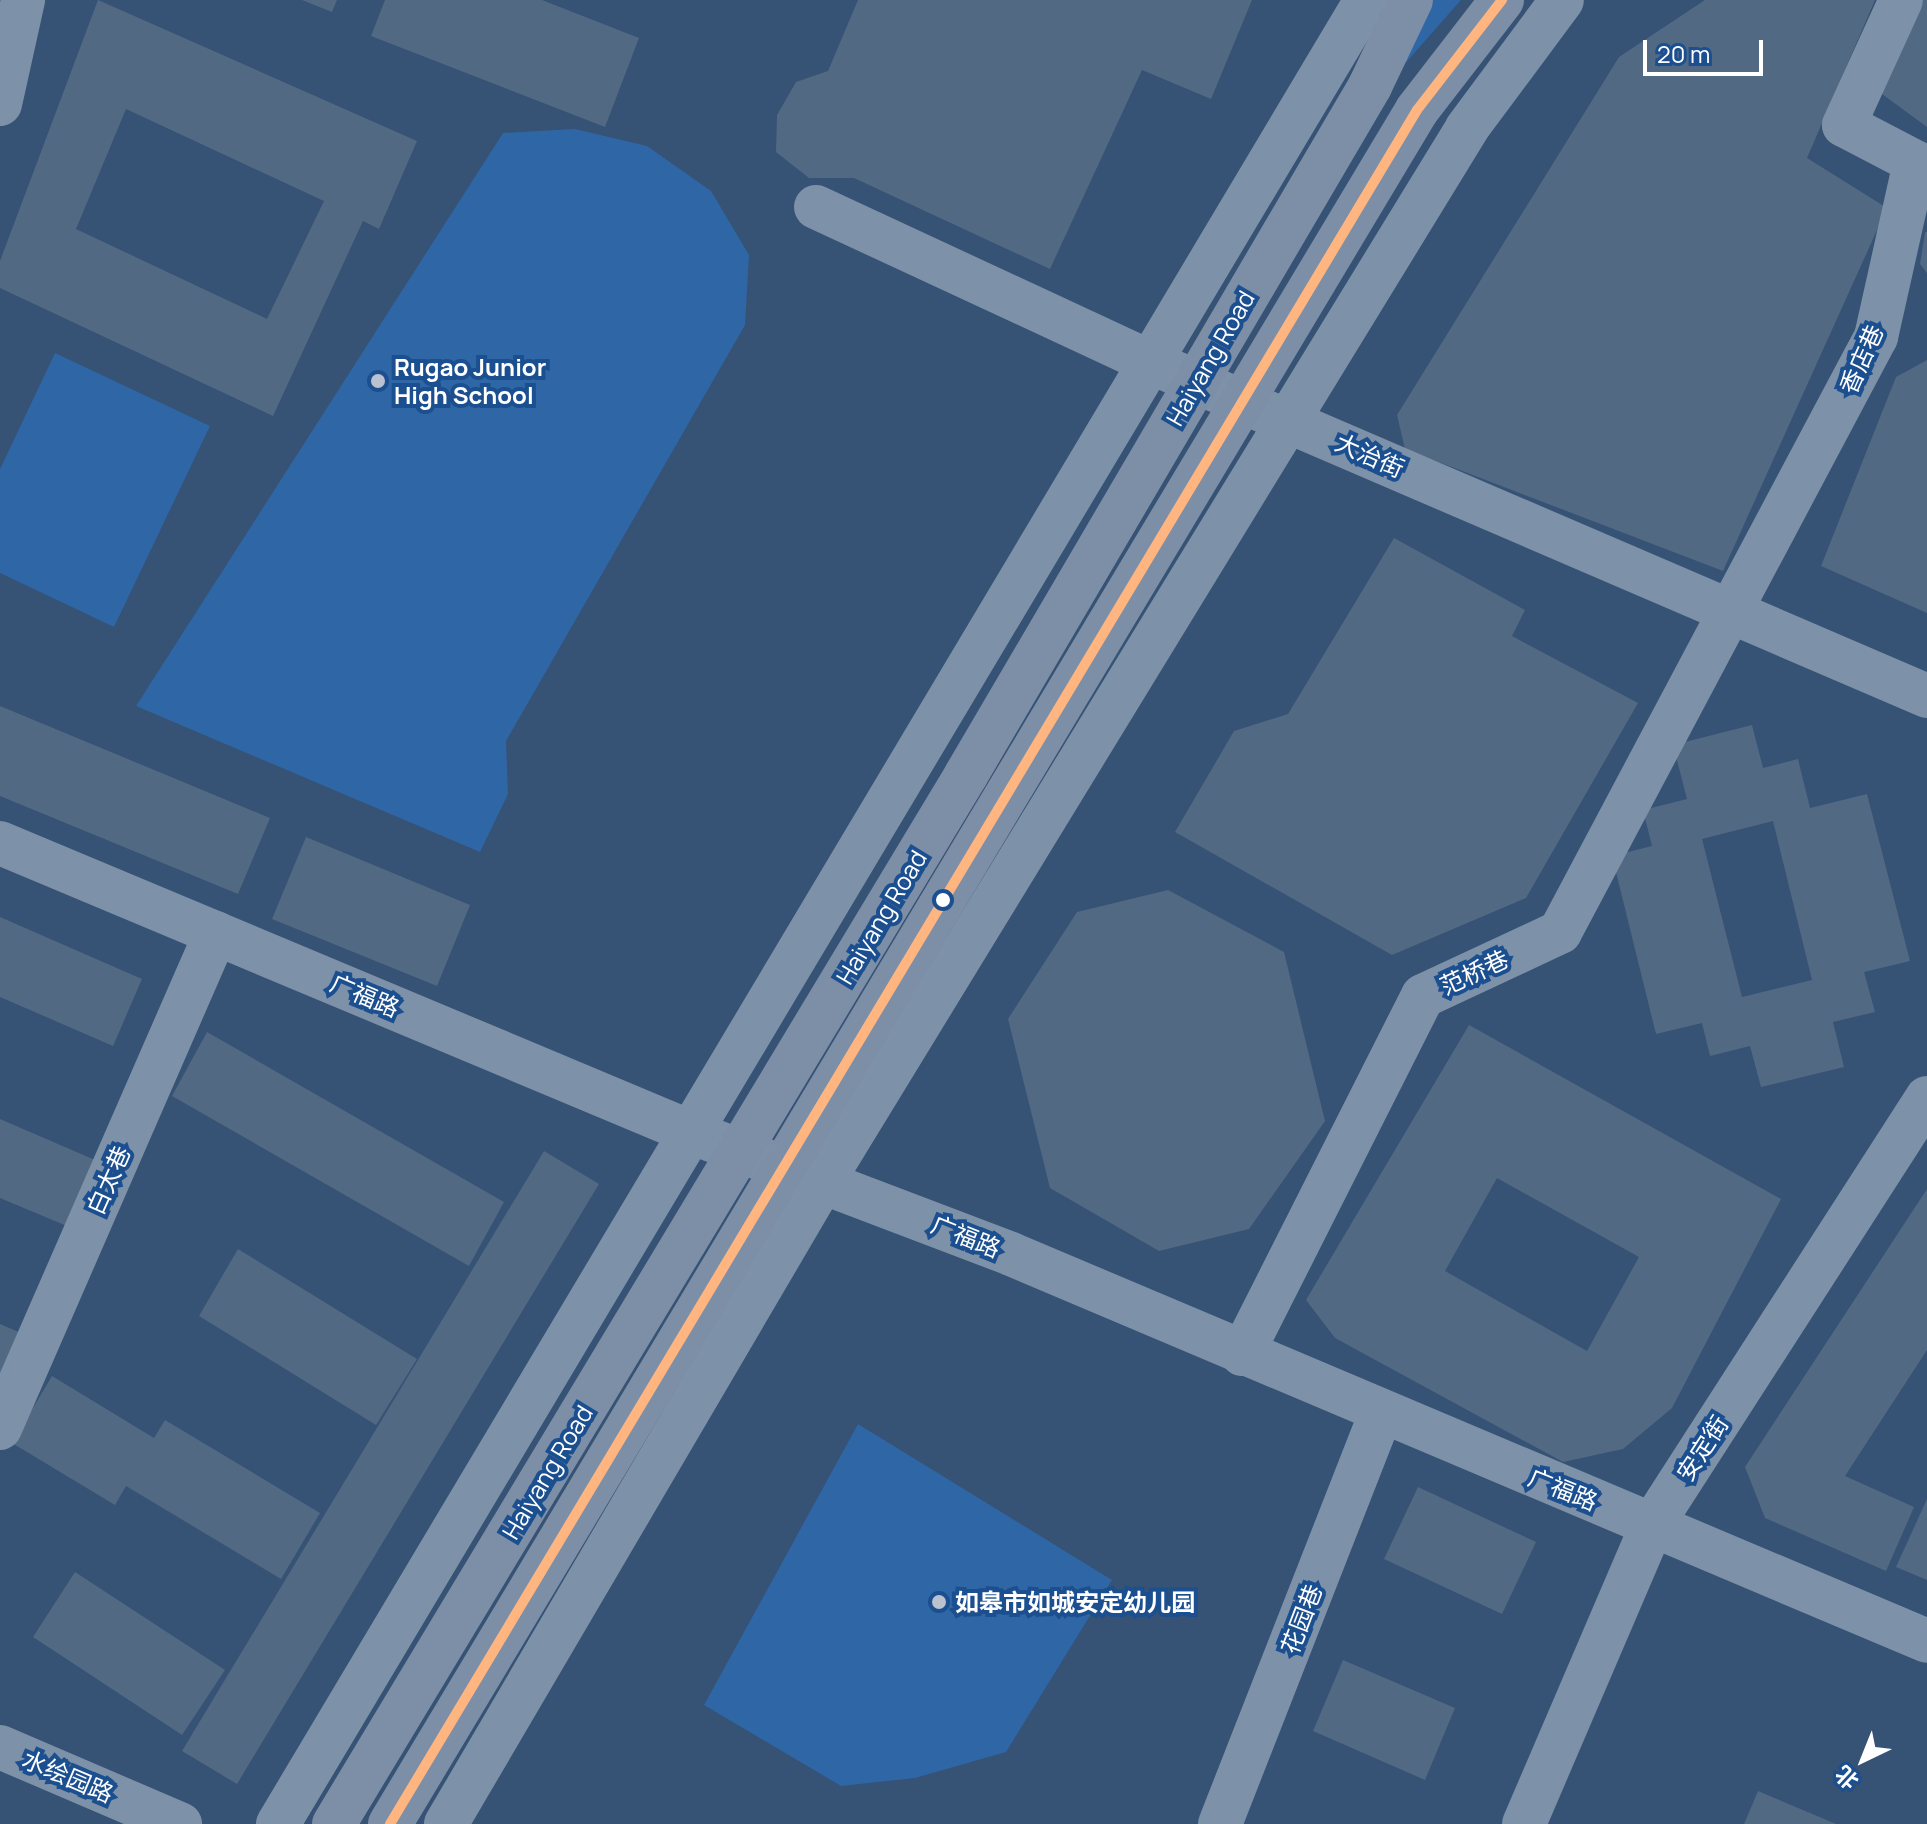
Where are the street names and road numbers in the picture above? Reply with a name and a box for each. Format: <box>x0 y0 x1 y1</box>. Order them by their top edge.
street label: Haiyang Road <box>1160 285 1260 431</box>
street label: 香店巷 <box>1833 320 1889 398</box>
street label: 大治街 <box>1331 427 1409 483</box>
street label: Haiyang Road <box>830 845 932 989</box>
street label: 范桥巷 <box>1435 944 1513 1000</box>
street label: 广福路 <box>326 968 404 1022</box>
street label: 白太巷 <box>80 1141 136 1219</box>
street label: 广福路 <box>927 1209 1005 1263</box>
street label: Haiyang Road <box>496 1400 598 1544</box>
street label: 安定街 <box>1670 1410 1734 1486</box>
street label: 广福路 <box>1524 1462 1602 1516</box>
street label: 花园巷 <box>1275 1580 1327 1658</box>
street label: 水绘园路 <box>18 1744 118 1808</box>

